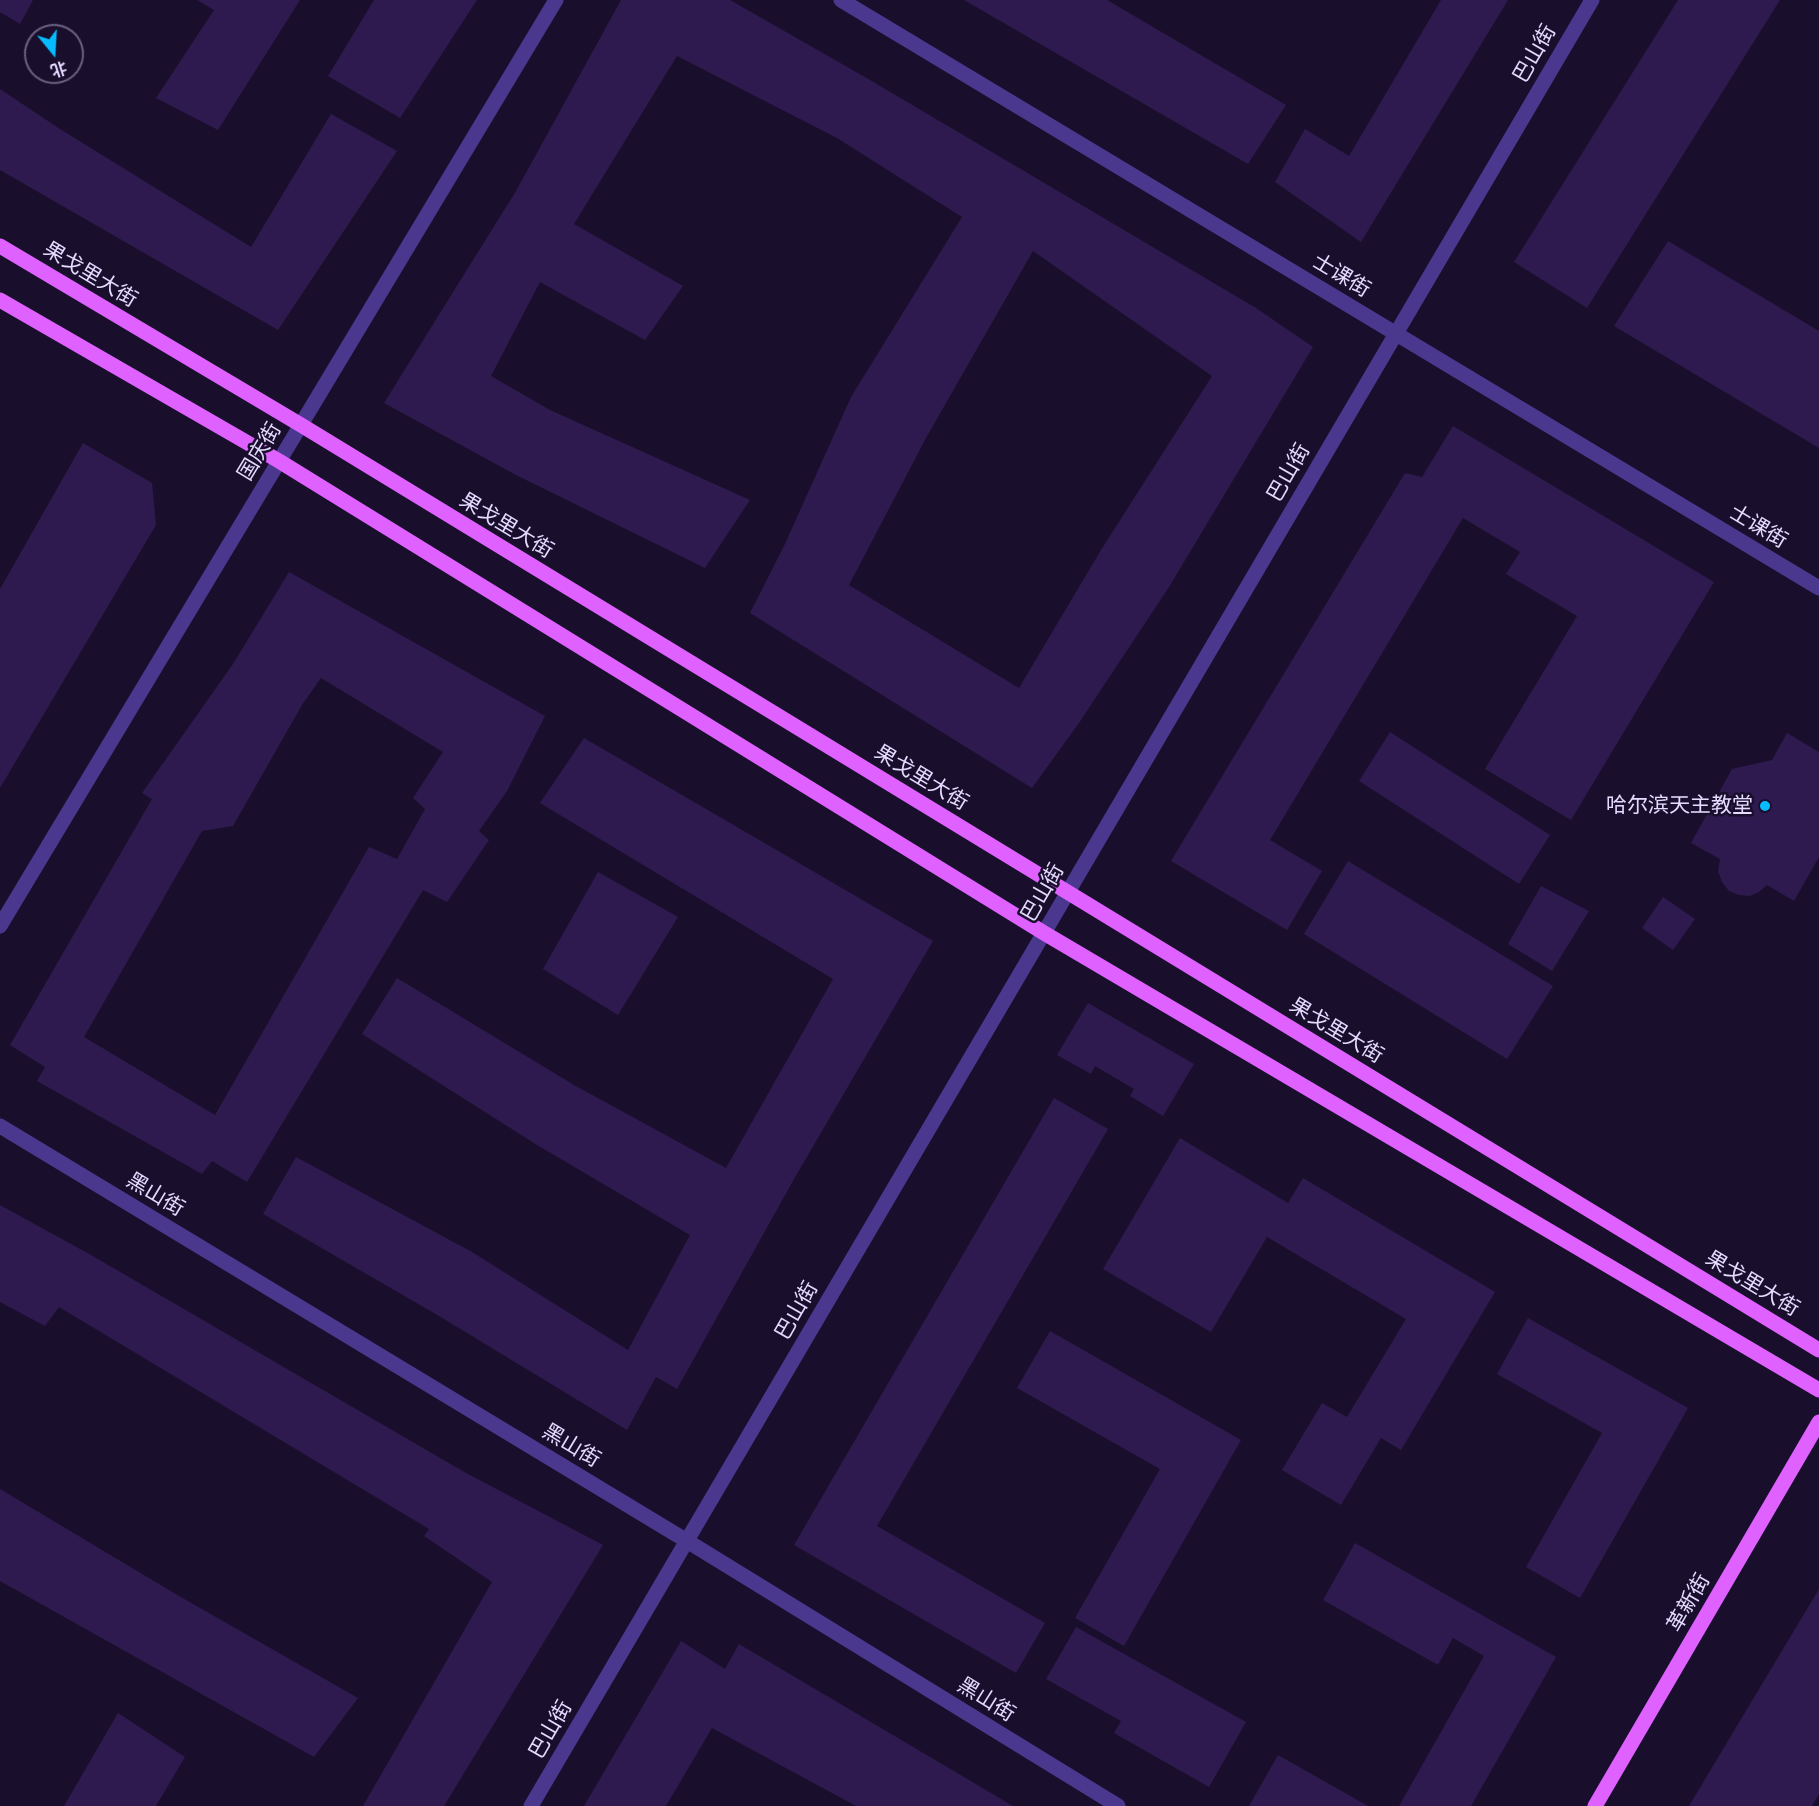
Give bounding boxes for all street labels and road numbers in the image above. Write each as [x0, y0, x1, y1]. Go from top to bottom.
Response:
street label: 巴山街 [1508, 20, 1562, 88]
street label: 果戈里大街 [39, 237, 141, 313]
street label: 士课街 [1308, 249, 1374, 303]
street label: 国庆街 [233, 419, 287, 485]
street label: 巴山街 [1262, 439, 1316, 507]
street label: 果戈里大街 [455, 488, 557, 564]
street label: 士课街 [1725, 500, 1791, 554]
street label: 果戈里大街 [870, 740, 972, 816]
street label: 巴山街 [1016, 859, 1070, 927]
street label: 果戈里大街 [1285, 993, 1387, 1069]
street label: 黑山街 [122, 1168, 188, 1222]
street label: 果戈里大街 [1701, 1246, 1803, 1322]
street label: 巴山街 [770, 1277, 824, 1345]
street label: 黑山街 [538, 1419, 604, 1473]
street label: 革新街 [1662, 1569, 1716, 1637]
street label: 黑山街 [953, 1673, 1019, 1727]
street label: 巴山街 [524, 1696, 578, 1764]

